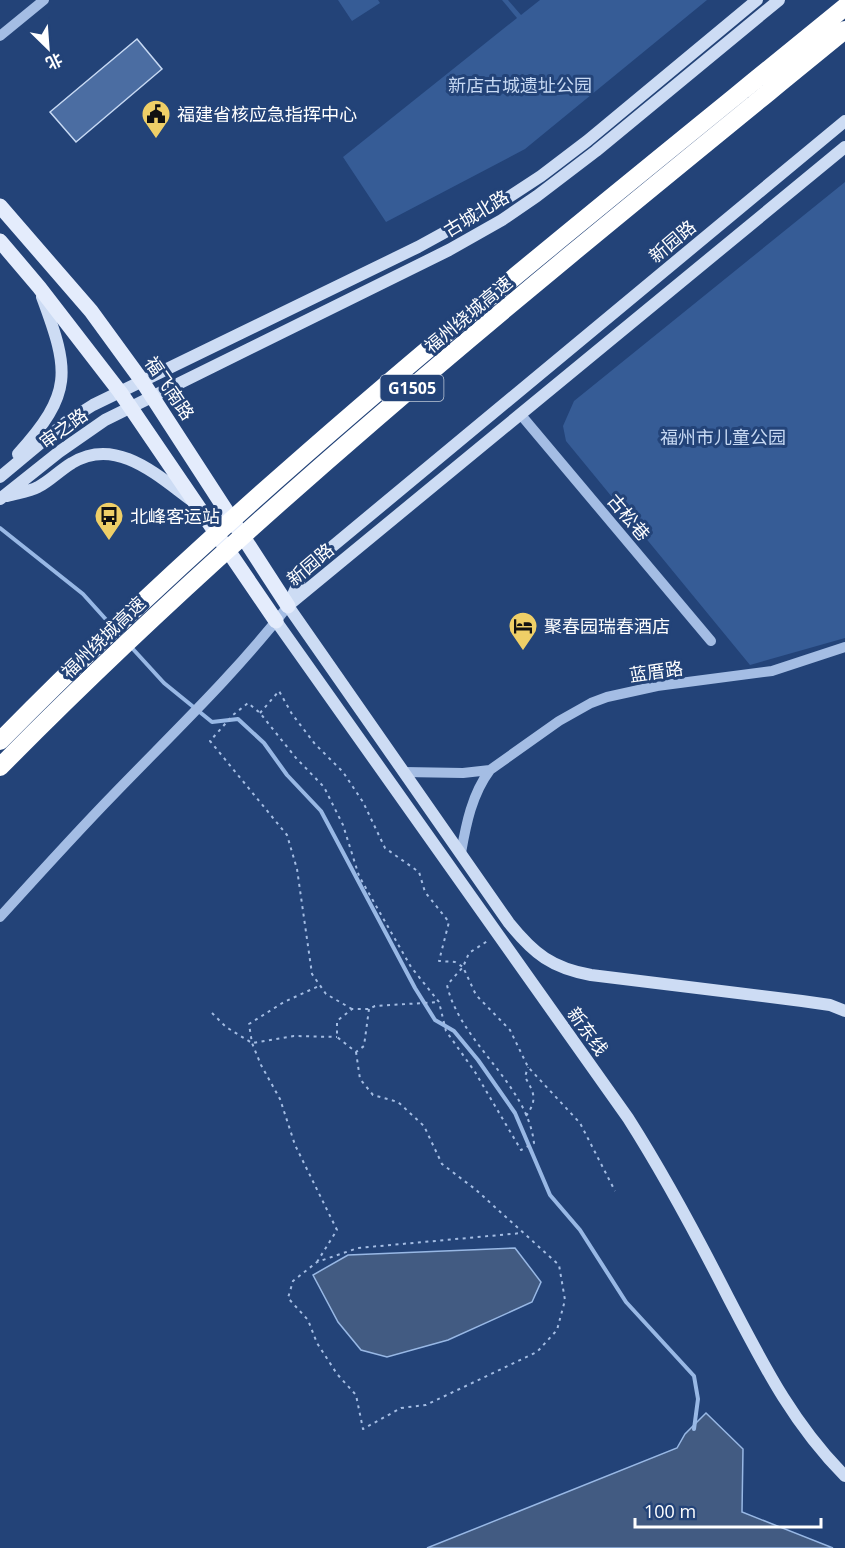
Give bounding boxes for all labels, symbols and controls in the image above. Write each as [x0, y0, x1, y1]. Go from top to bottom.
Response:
north arrow [18, 18, 78, 78]
text: 北 [42, 48, 66, 75]
park label: 新店古城遗址公园 [448, 73, 592, 97]
public building icon: 福建省核应急指挥中心 [140, 98, 172, 140]
place label: 福建省核应急指挥中心 [177, 102, 357, 126]
street label: 古城北路 [439, 184, 513, 242]
street label: 新园路 [644, 214, 700, 268]
street label: 福州绕城高速 [419, 270, 517, 358]
street label: 福飞南路 [140, 351, 200, 425]
road number: G1505 [380, 375, 444, 401]
street label: 审之路 [34, 402, 92, 454]
park label: 福州市儿童公园 [660, 425, 786, 449]
street label: 古松巷 [602, 489, 656, 545]
bus stop icon: 北峰客运站 [93, 500, 125, 542]
place label: 北峰客运站 [130, 504, 220, 528]
street label: 新园路 [282, 537, 338, 591]
street label: 福州绕城高速 [56, 591, 150, 683]
hotel icon: 聚春园瑞春酒店 [507, 610, 539, 652]
place label: 聚春园瑞春酒店 [544, 614, 670, 638]
street label: 蓝厝路 [628, 655, 684, 687]
street label: 新东线 [562, 1002, 614, 1060]
scale bar [635, 1491, 821, 1529]
text: 100 m [644, 1499, 696, 1523]

